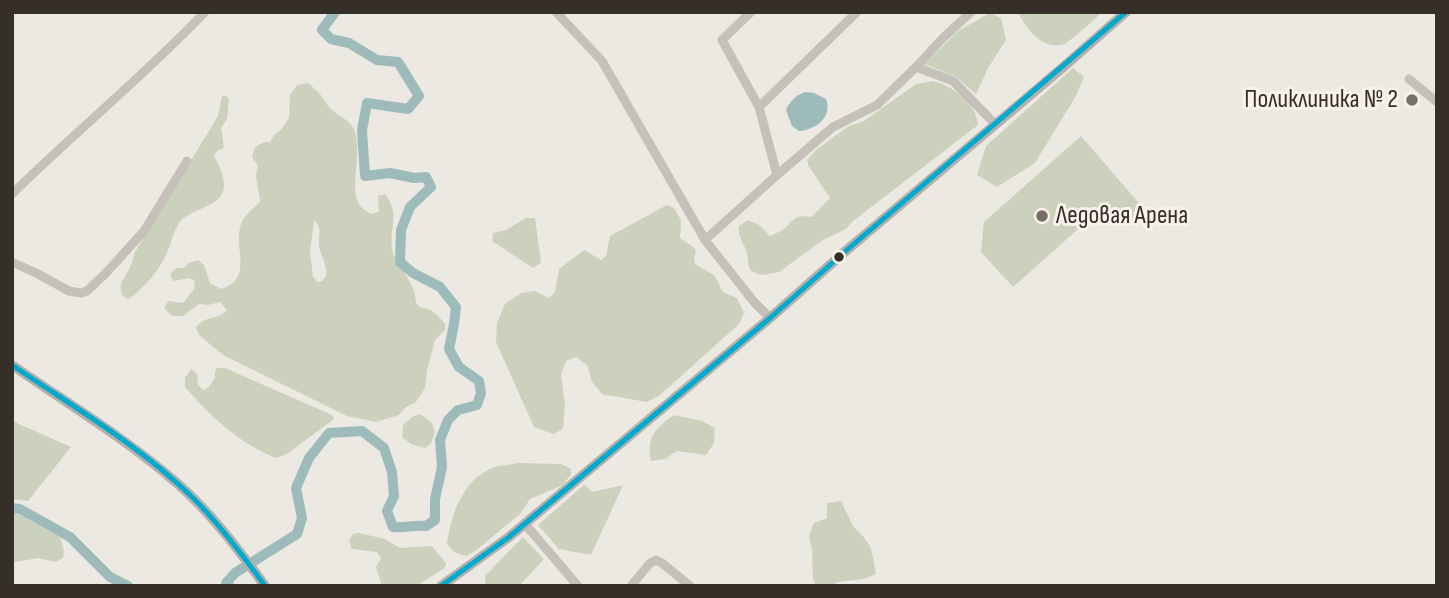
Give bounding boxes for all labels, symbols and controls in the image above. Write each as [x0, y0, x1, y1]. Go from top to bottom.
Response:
place label: Поликлиника № 2 [1244, 84, 1398, 116]
marker: Поликлиника № 2 [1404, 92, 1420, 108]
place label: Ледовая Арена [1056, 200, 1188, 232]
marker: Ледовая Арена [1034, 208, 1050, 224]
unlabelled marker [832, 250, 846, 264]

